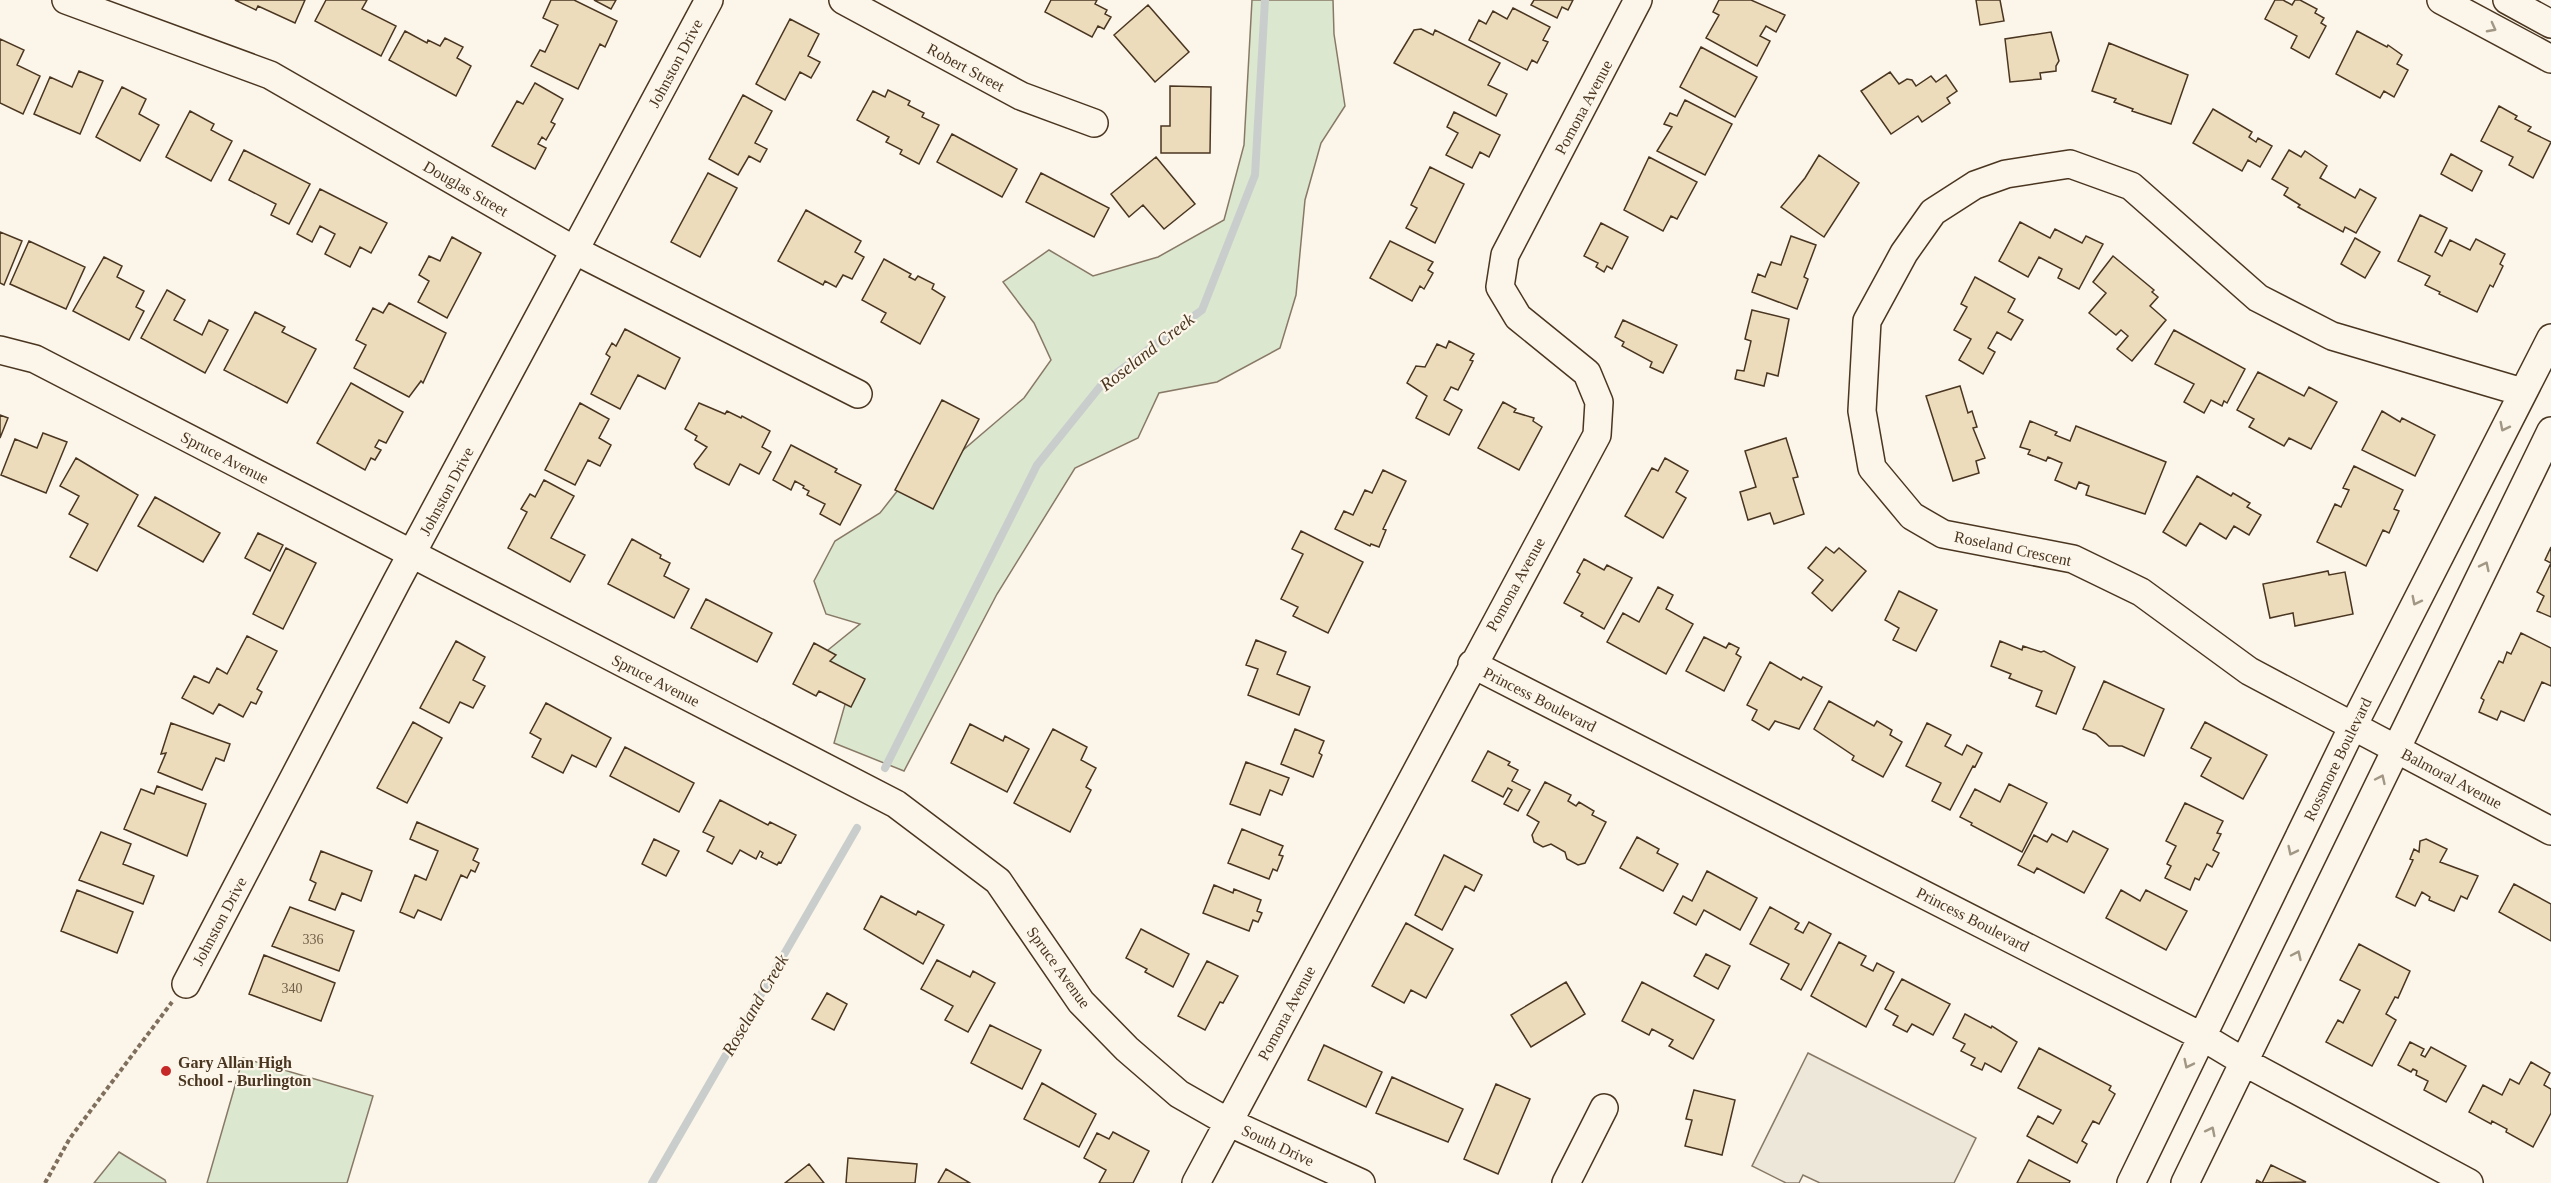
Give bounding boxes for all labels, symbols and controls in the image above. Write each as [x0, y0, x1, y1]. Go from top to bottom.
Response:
street label: Johnston Drive [645, 16, 706, 110]
one-way arrow [2486, 21, 2497, 32]
street label: Robert Street [924, 40, 1008, 95]
street label: Pomona Avenue [1551, 57, 1615, 157]
street label: Douglas Street [420, 157, 511, 221]
water label: Roseland Creek [1095, 308, 1199, 396]
one-way arrow [2499, 421, 2511, 432]
street label: Spruce Avenue [178, 428, 271, 488]
street label: Johnston Drive [416, 444, 477, 538]
street label: Roseland Crescent [1953, 528, 2074, 569]
street label: Pomona Avenue [1483, 535, 1548, 634]
one-way arrow [2477, 562, 2489, 573]
one-way arrow [2411, 595, 2423, 606]
street label: Spruce Avenue [609, 651, 702, 711]
street label: Princess Boulevard [1481, 664, 1599, 735]
street label: Rossmore Boulevard [2300, 695, 2375, 823]
street label: Balmoral Avenue [2399, 745, 2505, 812]
one-way arrow [2373, 775, 2385, 786]
one-way arrow [2287, 845, 2299, 856]
street label: Johnston Drive [189, 874, 250, 968]
street label: Princess Boulevard [1914, 884, 2032, 955]
street label: Spruce Avenue [1023, 923, 1094, 1012]
house number: 336 [303, 932, 324, 947]
water label: Roseland Creek [717, 950, 793, 1060]
one-way arrow [2289, 951, 2301, 962]
street label: Pomona Avenue [1254, 963, 1318, 1063]
house number: 340 [282, 981, 303, 996]
place label: Gary Allan High School - Burlington [178, 1054, 311, 1090]
one-way arrow [2183, 1058, 2195, 1069]
marker: Gary Allan High School - Burlington [159, 1064, 173, 1078]
street label: South Drive [1239, 1121, 1317, 1170]
one-way arrow [2204, 1126, 2216, 1137]

